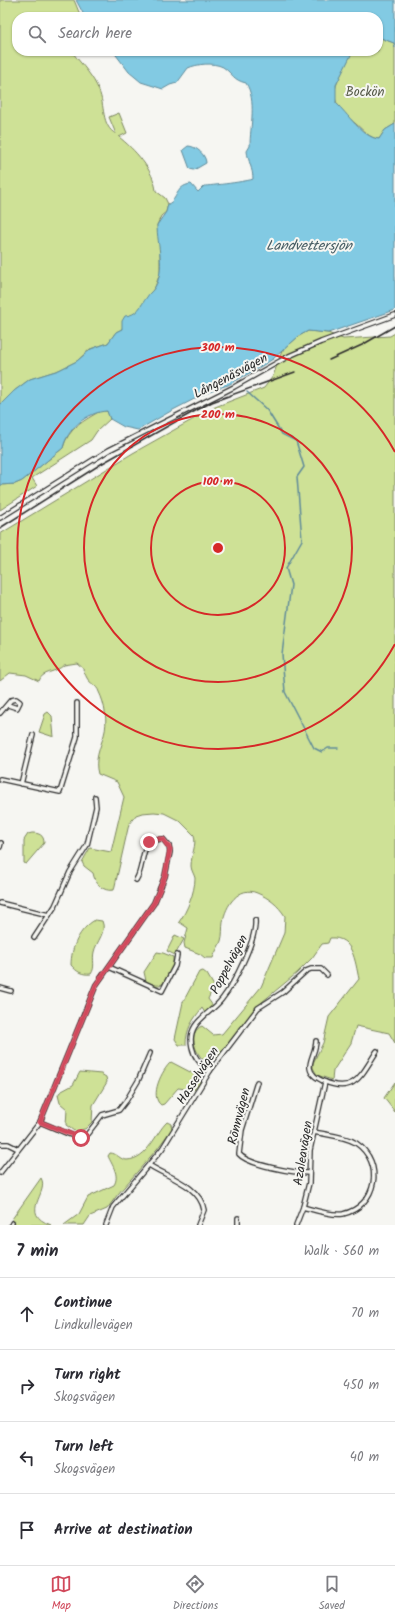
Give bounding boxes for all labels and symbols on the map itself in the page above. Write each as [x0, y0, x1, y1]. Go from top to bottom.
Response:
park label: Bockön [346, 82, 384, 103]
water label: Landvettersjön [266, 235, 354, 257]
text: 300 m [200, 338, 235, 357]
street label: Långenäsvägen [190, 348, 272, 405]
text: 200 m [201, 405, 235, 424]
text: 100 m [203, 472, 233, 491]
centre of rings [211, 541, 225, 555]
route end [140, 833, 158, 851]
street label: Poppelvägen [205, 931, 254, 998]
street label: Hasselvägen [172, 1043, 225, 1109]
street label: Rönnvägen [222, 1086, 257, 1147]
street label: Azaleavägen [288, 1119, 319, 1187]
route start [72, 1129, 90, 1147]

